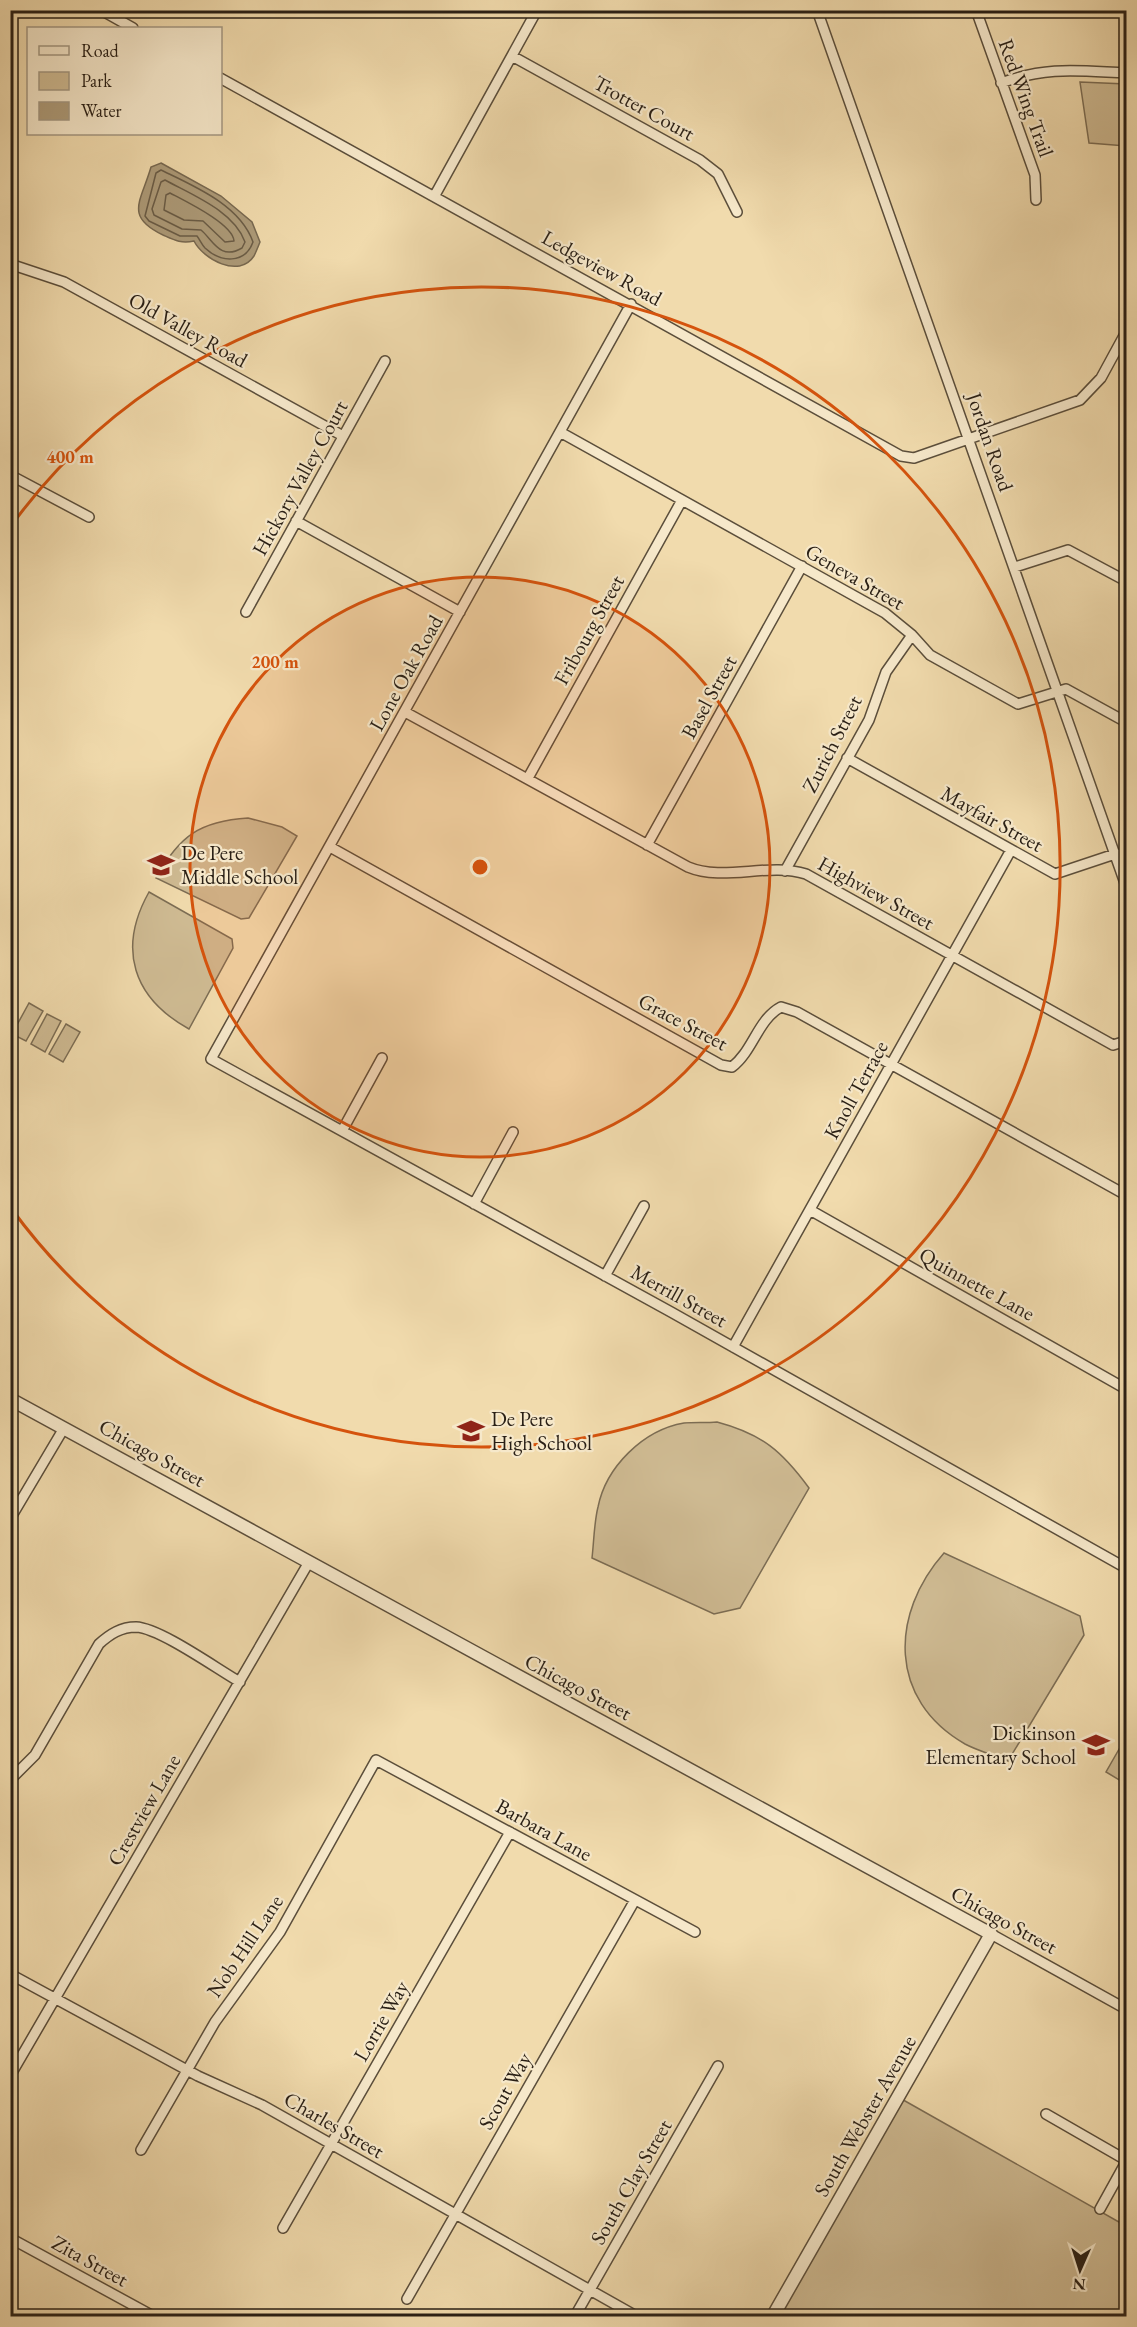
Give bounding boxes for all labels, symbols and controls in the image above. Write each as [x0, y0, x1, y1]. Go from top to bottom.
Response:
legend [27, 27, 222, 135]
street label: Red Wing Trail [993, 35, 1060, 161]
text: Road [81, 39, 120, 62]
text: Park [81, 69, 112, 92]
street label: Trotter Court [589, 69, 700, 147]
text: Water [81, 99, 122, 122]
street label: Ledgeview Road [537, 223, 667, 312]
street label: Old Valley Road [124, 286, 253, 374]
street label: Jordan Road [960, 387, 1020, 495]
street label: Hickory Valley Court [246, 395, 354, 560]
text: 400 m [46, 445, 94, 468]
street label: Geneva Street [801, 537, 910, 616]
street label: Fribourg Street [547, 570, 630, 690]
street label: Lone Oak Road [363, 610, 449, 736]
text: 200 m [251, 650, 299, 673]
street label: Basel Street [675, 650, 743, 743]
street label: Zurich Street [796, 690, 868, 797]
street label: Mayfair Street [936, 779, 1049, 858]
place label: De Pere Middle School [181, 839, 298, 890]
school or university icon: De Pere Middle School [146, 850, 176, 880]
street label: Highview Street [813, 850, 939, 936]
centre of rings [470, 857, 490, 877]
street label: Grace Street [634, 987, 733, 1057]
street label: Knoll Terrace [817, 1036, 894, 1144]
street label: Quinnette Lane [914, 1241, 1040, 1327]
street label: Merrill Street [626, 1258, 733, 1333]
place label: De Pere High School [491, 1405, 592, 1456]
street label: Chicago Street [94, 1412, 210, 1493]
school or university icon: De Pere High School [456, 1416, 486, 1446]
street label: Chicago Street [520, 1647, 637, 1726]
place label: Dickinson Elementary School [925, 1719, 1076, 1770]
school or university icon: Dickinson Elementary School [1081, 1730, 1111, 1760]
street label: Crestview Lane [101, 1749, 186, 1870]
street label: Barbara Lane [491, 1792, 597, 1867]
street label: Chicago Street [946, 1879, 1062, 1960]
street label: Nob Hill Lane [200, 1889, 289, 2002]
street label: Lorrie Way [347, 1975, 415, 2066]
street label: South Webster Avenue [807, 2030, 922, 2201]
street label: Scout Way [472, 2047, 538, 2134]
street label: Charles Street [279, 2085, 390, 2164]
street label: South Clay Street [584, 2114, 678, 2249]
street label: Zita Street [47, 2229, 133, 2293]
north arrow [1050, 2240, 1110, 2300]
text: N [1072, 2274, 1086, 2295]

